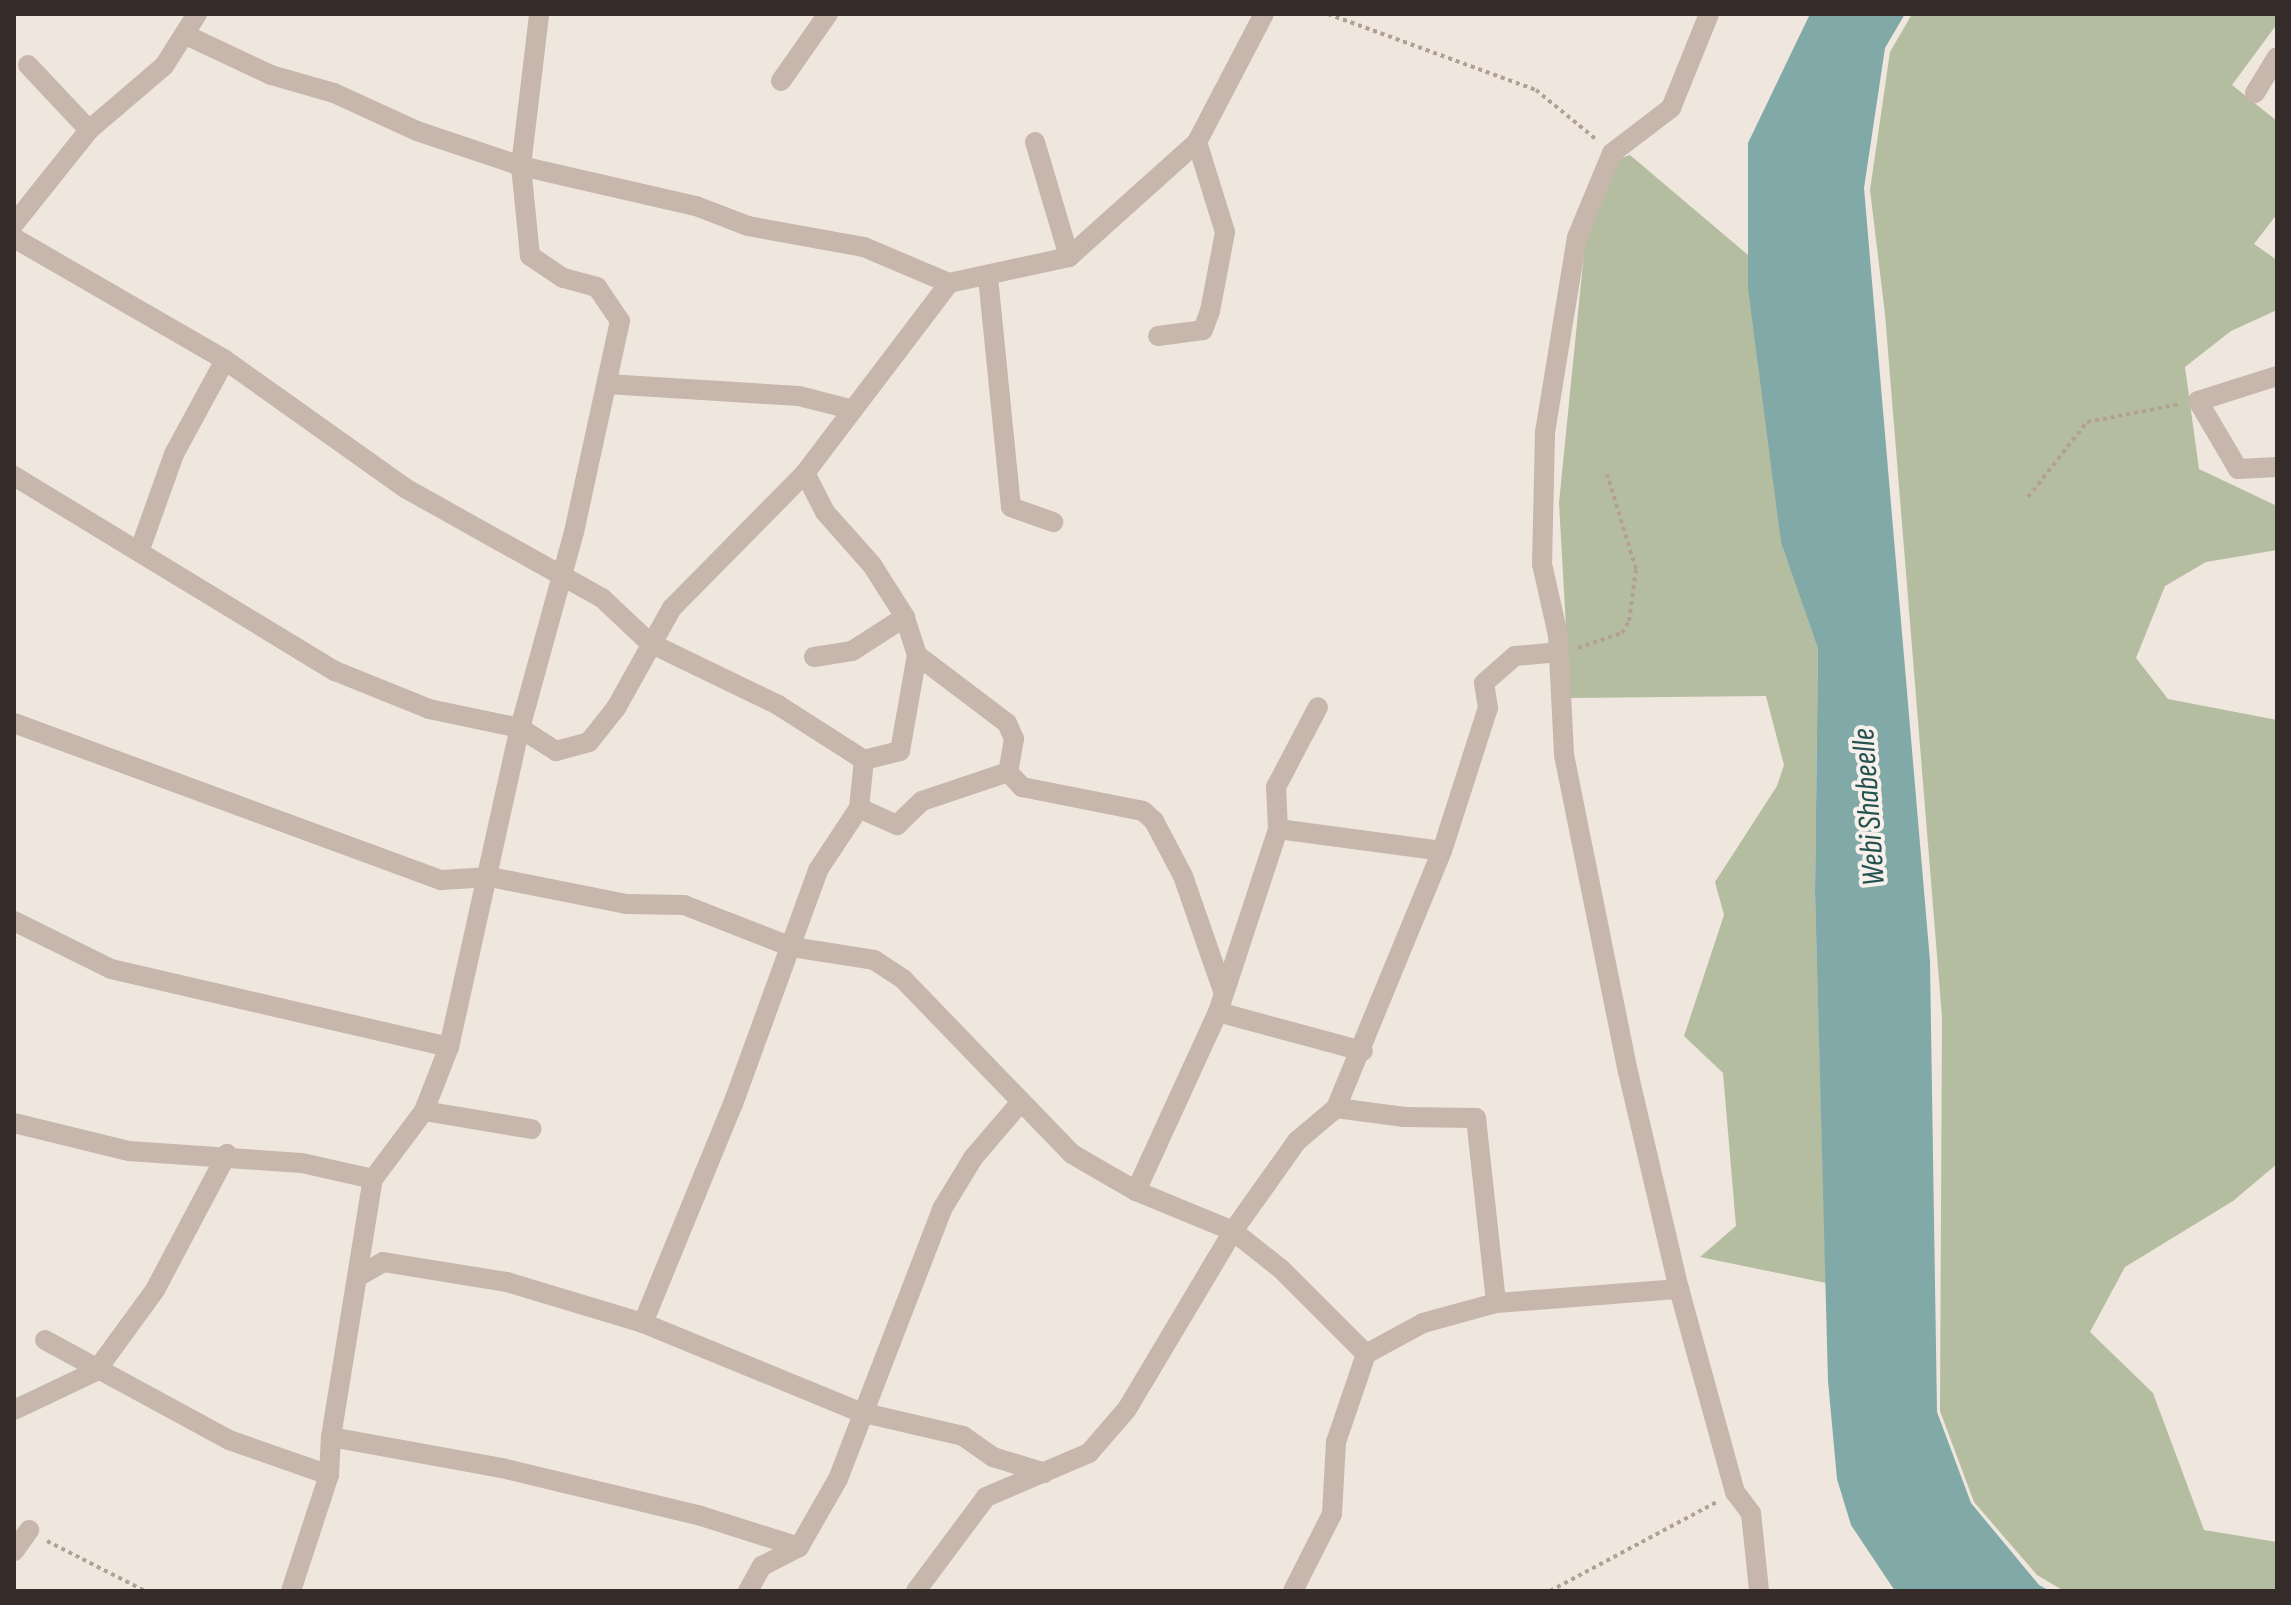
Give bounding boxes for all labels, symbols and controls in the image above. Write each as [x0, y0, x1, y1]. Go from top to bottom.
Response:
water label: Webi Shabeelle [1845, 727, 1895, 887]

